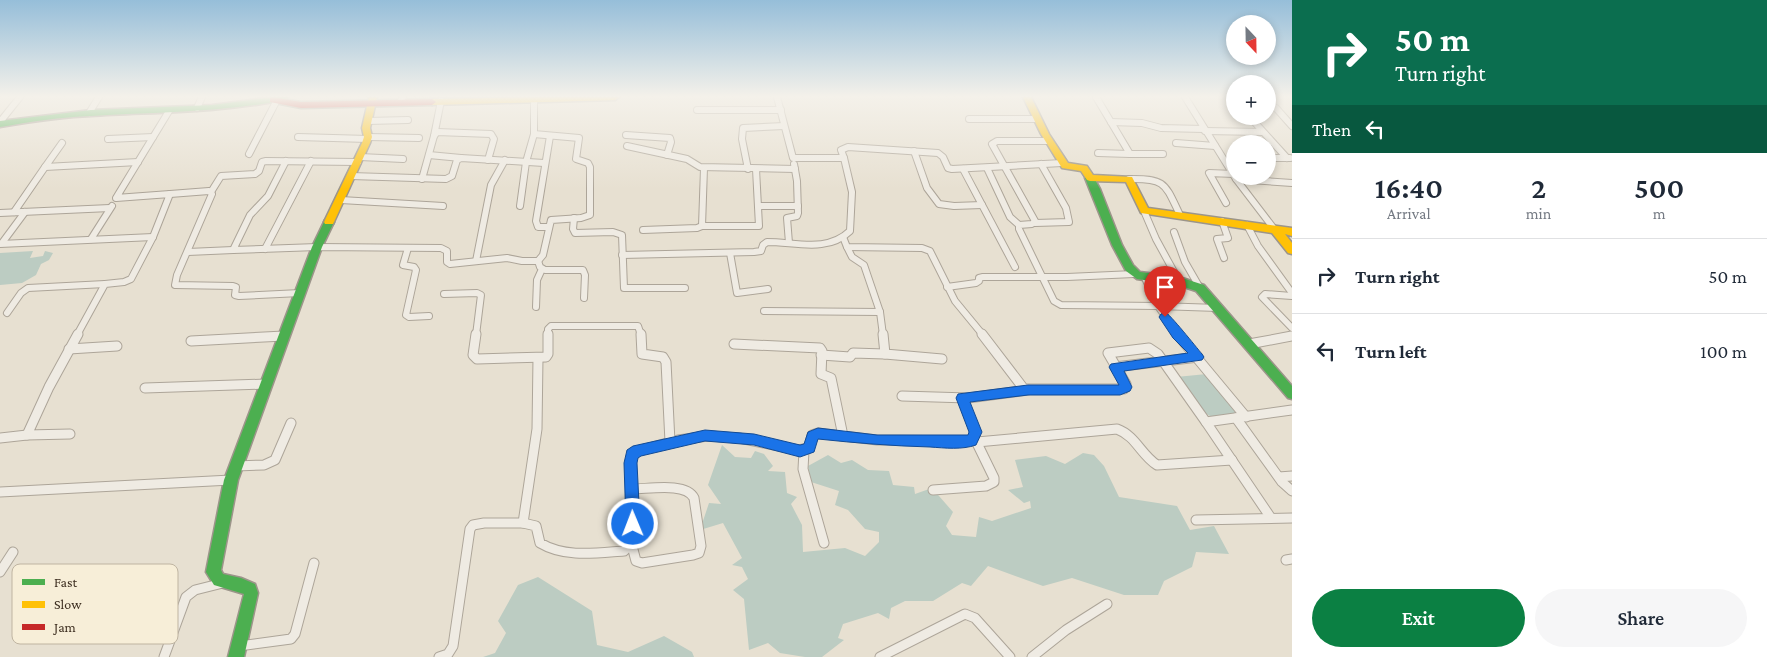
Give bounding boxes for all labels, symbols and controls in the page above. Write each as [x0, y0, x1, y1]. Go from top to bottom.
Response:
north arrow [1226, 15, 1276, 65]
map controls [1226, 15, 1276, 185]
icon: right [1312, 20, 1377, 85]
text: 50 m [1395, 20, 1470, 59]
text: Turn right [1395, 61, 1486, 86]
button: + [1226, 75, 1276, 125]
icon: left [1361, 115, 1389, 143]
text: Then [1312, 119, 1351, 140]
button: − [1226, 135, 1276, 185]
text: 16:40 [1375, 171, 1443, 204]
text: 2 [1531, 171, 1546, 204]
text: 500 [1634, 171, 1684, 204]
text: Arrival [1387, 205, 1431, 222]
text: min [1526, 205, 1551, 222]
text: m [1653, 205, 1666, 222]
icon: right [1312, 262, 1340, 290]
pin [1144, 266, 1186, 317]
text: Turn right [1355, 266, 1440, 287]
text: 50 m [1708, 266, 1747, 287]
icon: arrive [1151, 273, 1179, 301]
icon: left [1312, 337, 1340, 365]
text: Turn left [1355, 341, 1427, 362]
text: 100 m [1700, 341, 1747, 362]
position arrow [606, 497, 658, 549]
legend [12, 564, 178, 644]
text: Fast [54, 574, 78, 590]
button: Exit [1312, 589, 1525, 647]
button: Share [1535, 589, 1747, 647]
text: Slow [54, 596, 82, 612]
text: Jam [52, 619, 76, 635]

